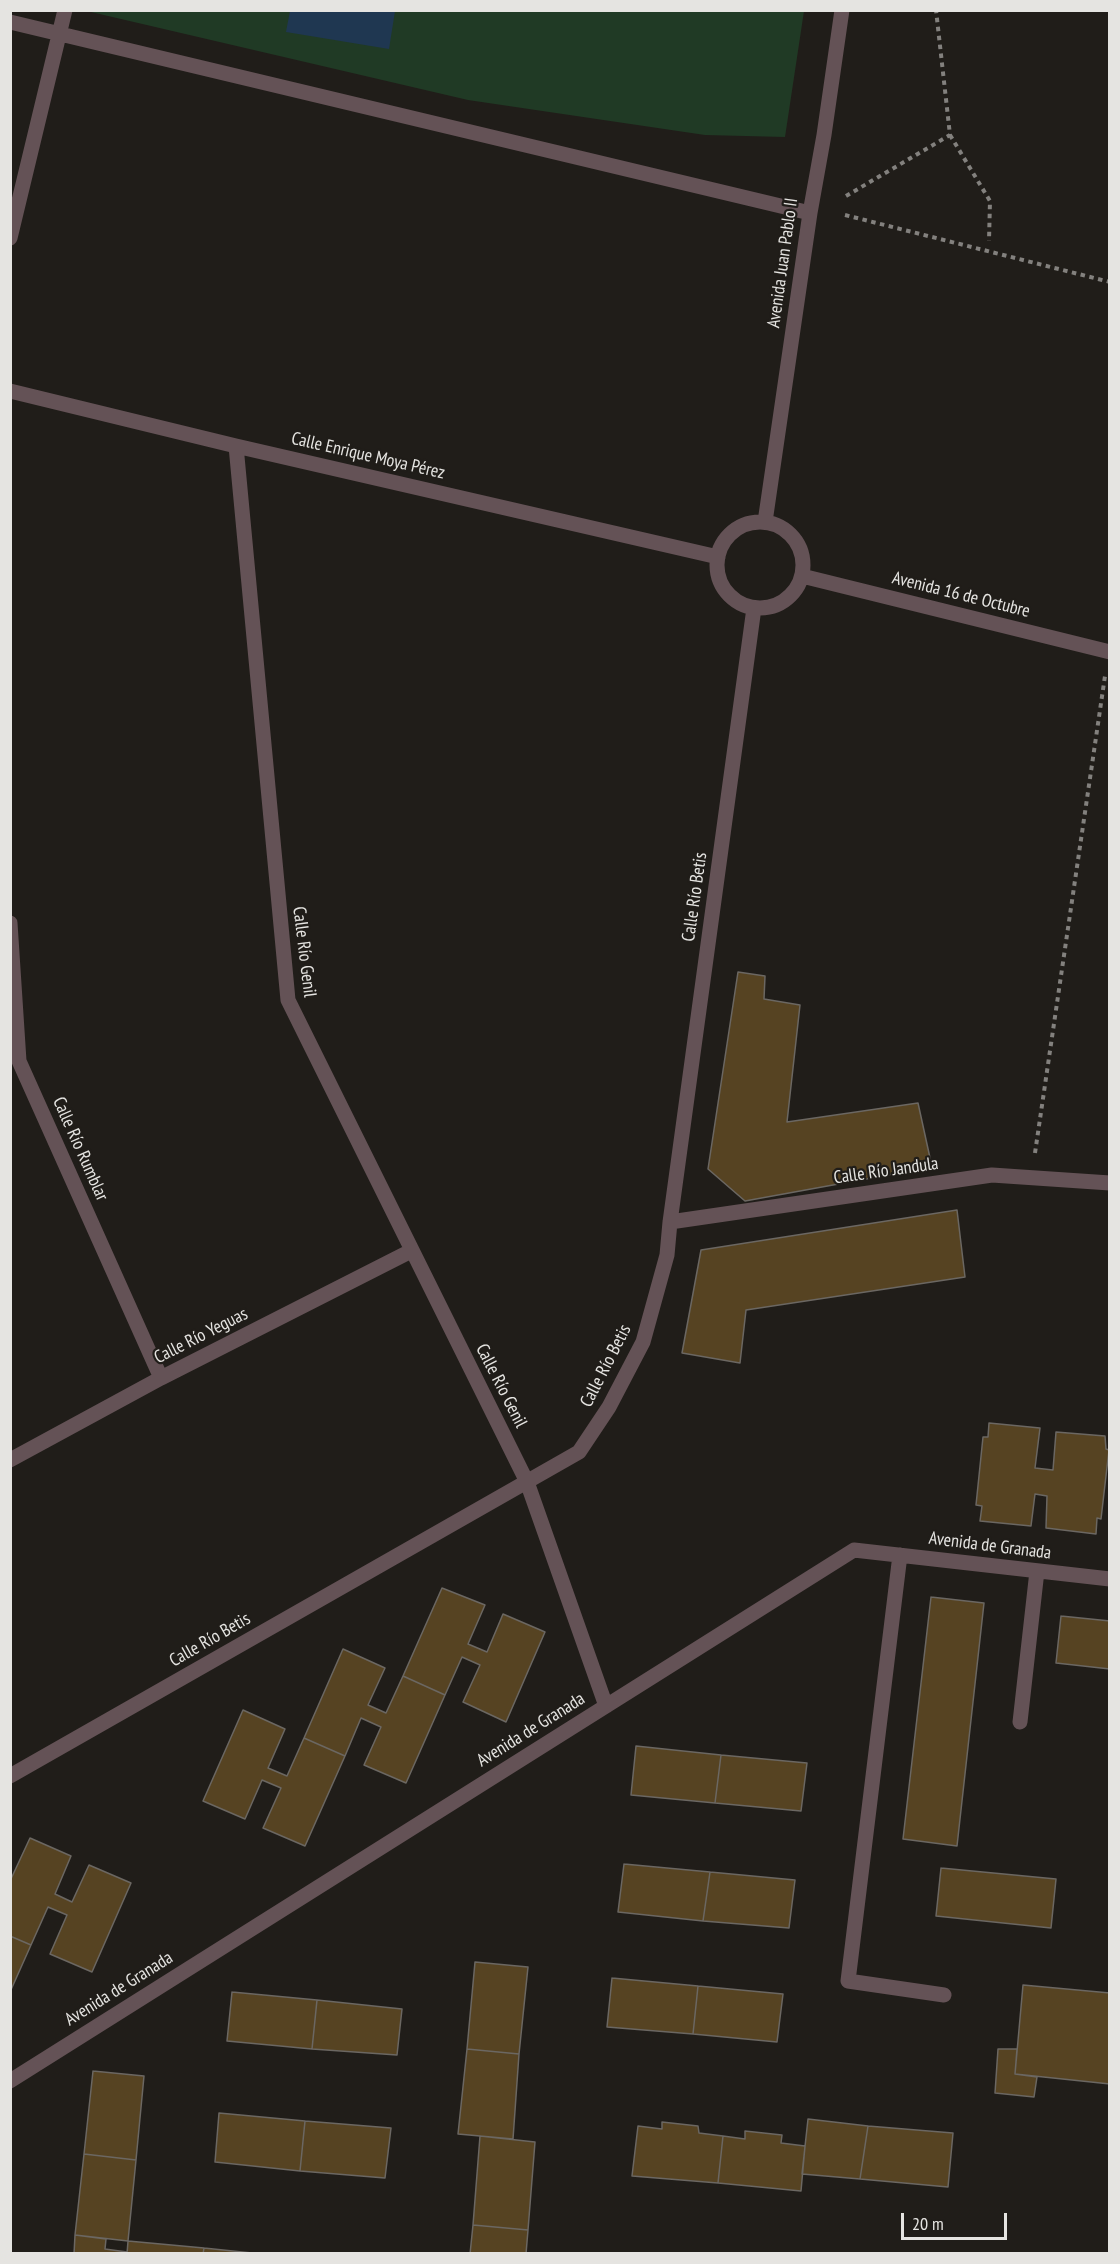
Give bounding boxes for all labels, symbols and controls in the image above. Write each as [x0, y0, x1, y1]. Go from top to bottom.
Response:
street label: Avenida Juan Pablo II [763, 197, 803, 329]
street label: Calle Enrique Moya Pérez [289, 428, 447, 484]
street label: Avenida 16 de Octubre [890, 567, 1032, 623]
street label: Calle Río Betis [678, 851, 712, 943]
street label: Calle Río Genil [288, 905, 320, 999]
street label: Calle Río Rumblar [48, 1094, 112, 1204]
street label: Calle Río Jandula [832, 1153, 940, 1189]
street label: Calle Río Yeguas [151, 1303, 251, 1369]
street label: Calle Río Betis [576, 1321, 636, 1411]
street label: Calle Río Genil [471, 1340, 531, 1432]
street label: Avenida de Granada [928, 1528, 1052, 1564]
street label: Calle Río Betis [166, 1608, 254, 1672]
street label: Avenida de Granada [473, 1688, 589, 1772]
street label: Avenida de Granada [61, 1947, 177, 2031]
scale bar [904, 2201, 1010, 2239]
text: 20 m [912, 2212, 944, 2235]

